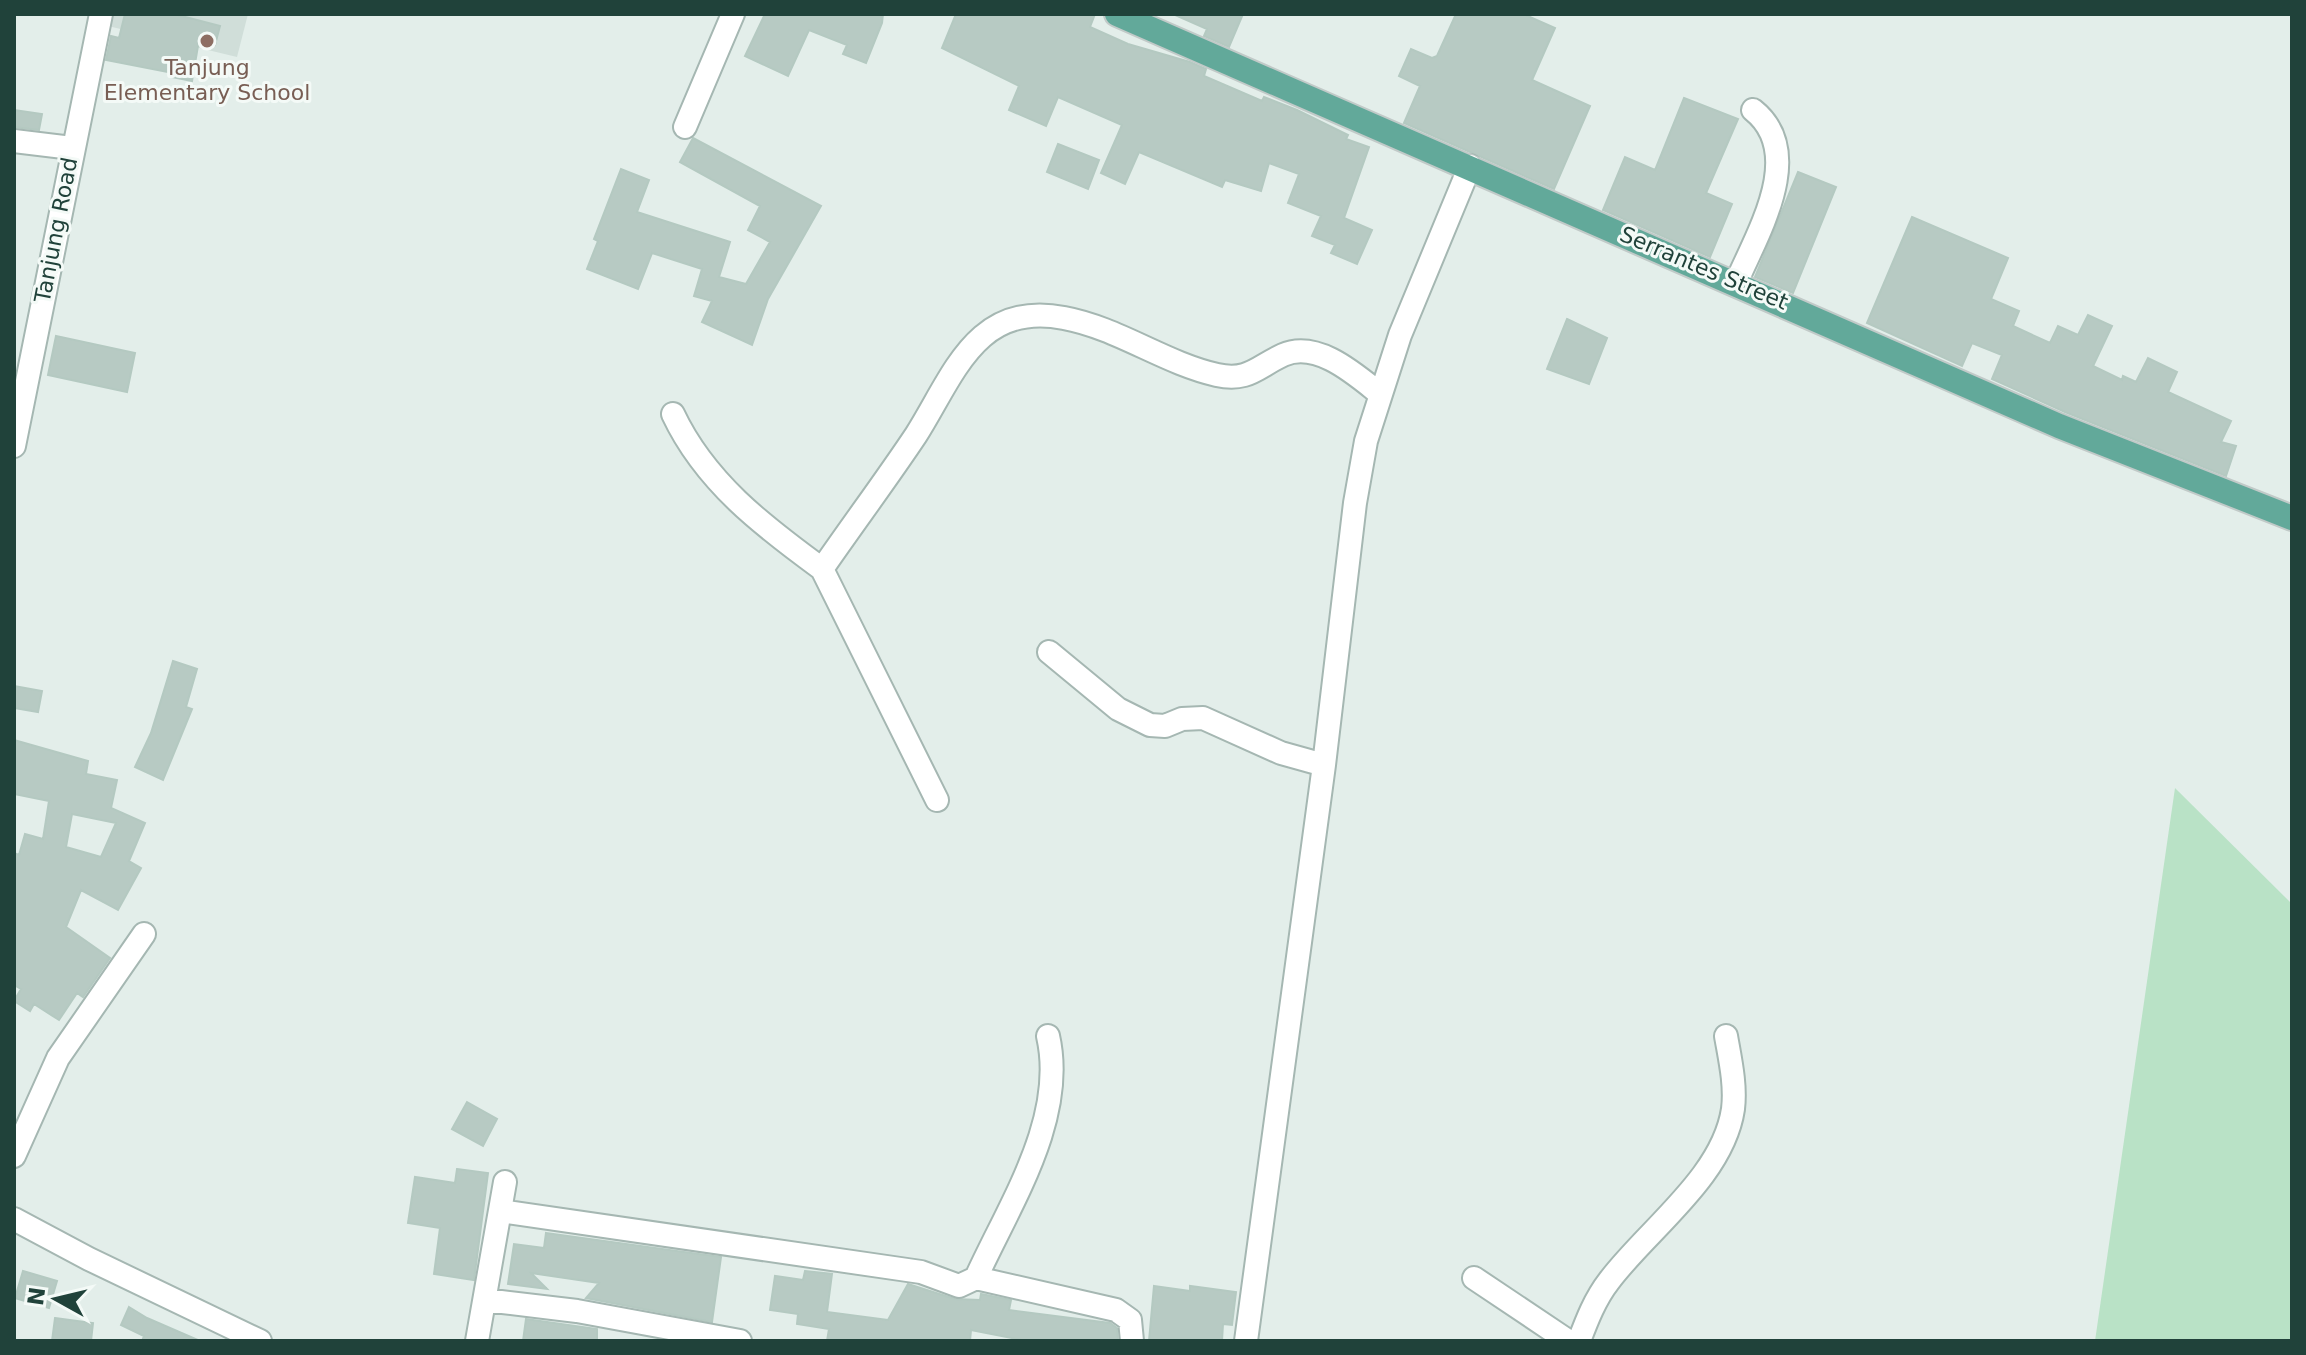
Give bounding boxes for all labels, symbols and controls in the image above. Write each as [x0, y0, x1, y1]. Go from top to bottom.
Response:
marker: Tanjung Elementary School [198, 32, 216, 50]
place label: Tanjung Elementary School [104, 55, 310, 105]
street label: Tanjung Road [29, 155, 82, 306]
street label: Serrantes Street [1616, 221, 1792, 315]
north arrow [16, 1259, 96, 1339]
text: N [23, 1285, 50, 1307]

